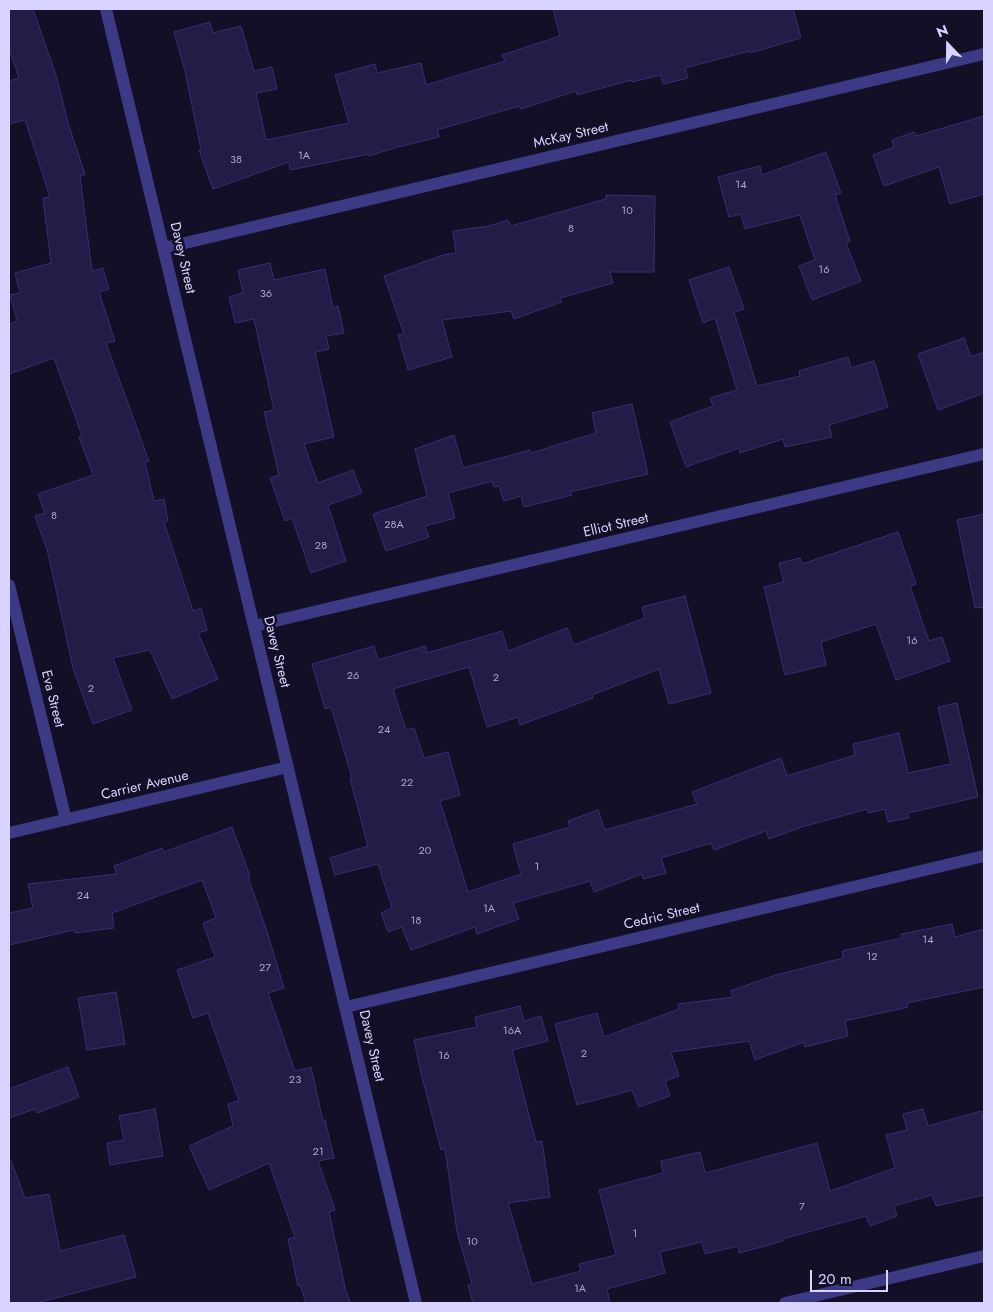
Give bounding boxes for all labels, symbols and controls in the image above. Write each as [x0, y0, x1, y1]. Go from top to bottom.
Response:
north arrow [923, 20, 973, 70]
text: N [933, 20, 951, 42]
street label: McKay Street [532, 119, 610, 153]
house number: 1A [298, 149, 310, 163]
house number: 38 [230, 153, 242, 167]
house number: 14 [735, 178, 747, 192]
house number: 10 [621, 204, 633, 218]
street label: Davey Street [166, 221, 198, 295]
house number: 8 [568, 222, 574, 236]
house number: 16 [818, 263, 830, 277]
house number: 36 [260, 287, 272, 301]
house number: 8 [51, 509, 57, 523]
street label: Elliot Street [582, 510, 650, 542]
house number: 28A [384, 518, 404, 532]
house number: 28 [315, 539, 327, 553]
street label: Davey Street [259, 615, 293, 689]
house number: 16 [906, 634, 918, 648]
street label: Eva Street [37, 669, 67, 729]
house number: 26 [347, 669, 359, 683]
house number: 2 [493, 671, 499, 685]
house number: 2 [88, 682, 94, 696]
house number: 24 [378, 723, 390, 737]
street label: Carrier Avenue [100, 768, 190, 804]
house number: 22 [401, 776, 413, 790]
house number: 20 [419, 844, 431, 858]
house number: 1 [535, 860, 539, 874]
house number: 24 [77, 889, 89, 903]
street label: Cedric Street [622, 900, 702, 934]
house number: 1A [483, 902, 495, 916]
house number: 18 [411, 914, 421, 928]
house number: 14 [922, 933, 934, 947]
house number: 12 [866, 950, 878, 964]
house number: 27 [259, 961, 271, 975]
street label: Davey Street [355, 1009, 387, 1083]
house number: 16A [503, 1024, 521, 1038]
house number: 2 [581, 1047, 587, 1061]
house number: 16 [438, 1049, 450, 1063]
house number: 23 [289, 1073, 301, 1087]
house number: 21 [312, 1145, 324, 1159]
house number: 7 [799, 1200, 805, 1214]
house number: 1 [633, 1227, 637, 1241]
house number: 10 [466, 1235, 478, 1249]
scale bar [813, 1260, 890, 1292]
text: 20 m [818, 1268, 852, 1290]
house number: 1A [574, 1282, 586, 1296]

